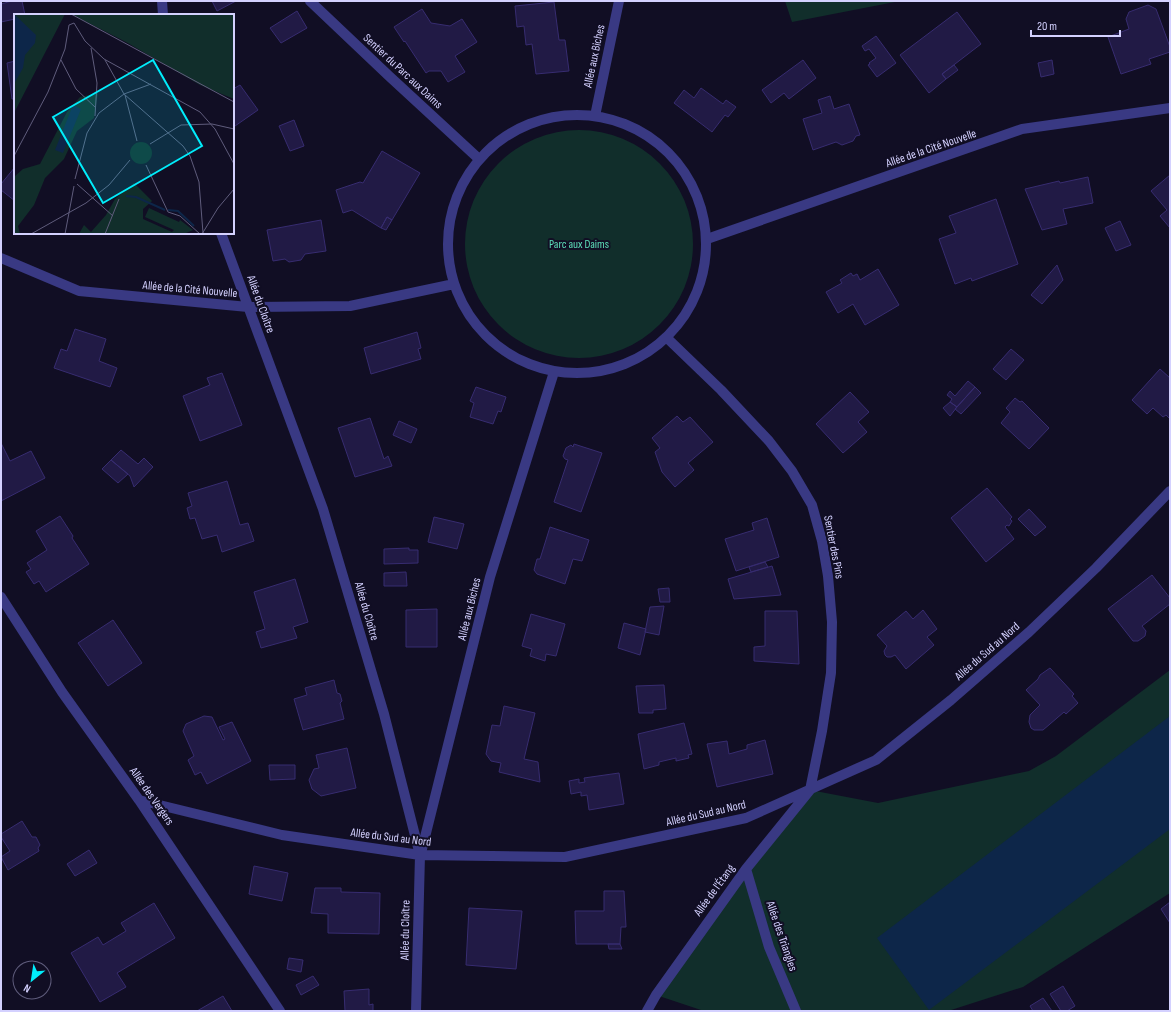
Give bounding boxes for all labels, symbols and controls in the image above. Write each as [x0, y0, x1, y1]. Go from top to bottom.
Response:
scale bar [1031, 12, 1120, 38]
inset map [14, 14, 234, 234]
text: 20 m [1037, 19, 1057, 34]
street label: Allée aux Biches [580, 23, 608, 90]
street label: Sentier du Parc aux Daims [360, 31, 446, 112]
street label: Allée de la Cité Nouvelle [883, 126, 979, 171]
park label: Parc aux Daims [549, 237, 609, 252]
street label: Allée du Cloître [243, 272, 278, 335]
street label: Allée de la Cité Nouvelle [141, 278, 238, 301]
street label: Sentier des Pins [820, 514, 847, 580]
street label: Allée aux Biches [454, 576, 485, 643]
street label: Allée du Cloître [351, 579, 382, 642]
street label: Allée du Sud au Nord [951, 619, 1023, 684]
street label: Allée des Vergers [126, 764, 177, 828]
street label: Allée du Sud au Nord [664, 797, 747, 830]
street label: Allée du Sud au Nord [349, 825, 432, 850]
street label: Allée de l'Étang [690, 861, 738, 920]
street label: Allée des Triangles [762, 898, 800, 973]
street label: Allée du Cloître [397, 900, 414, 961]
north arrow [12, 960, 52, 1000]
text: N [21, 981, 33, 995]

